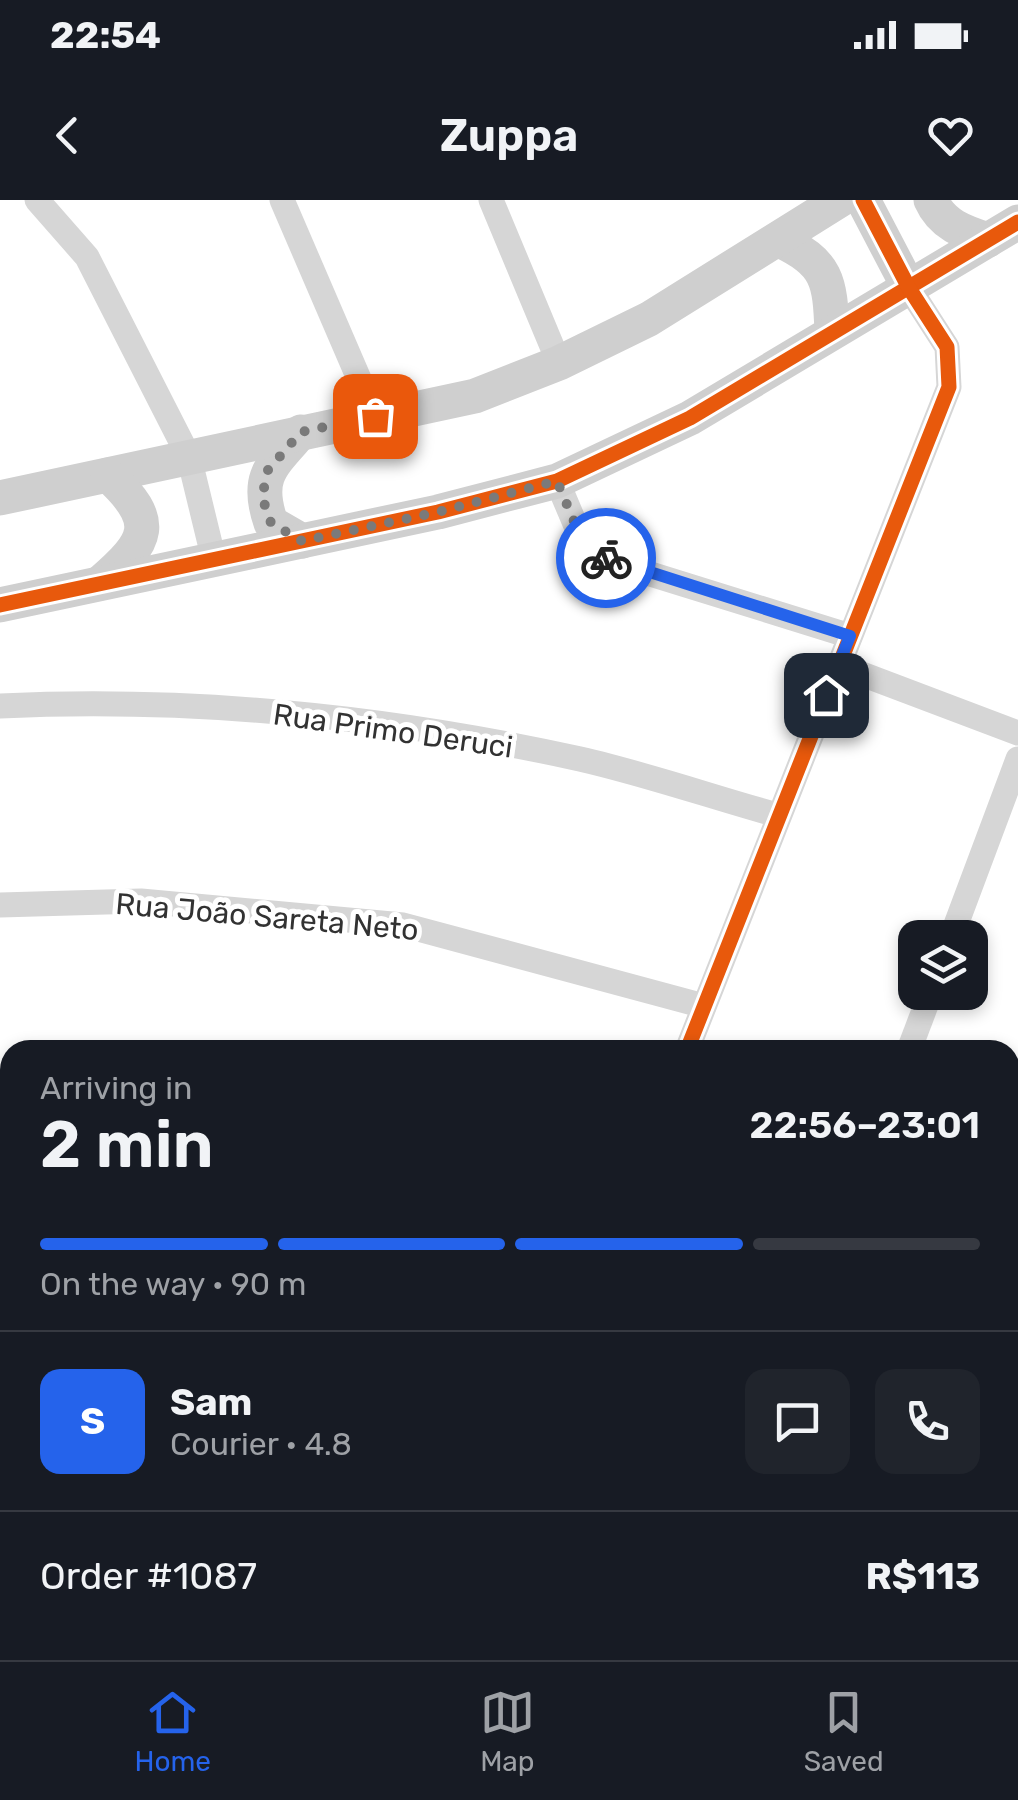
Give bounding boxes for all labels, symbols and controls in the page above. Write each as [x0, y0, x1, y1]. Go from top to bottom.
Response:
text: 22:54 [50, 12, 161, 58]
icon: back [40, 108, 95, 163]
icon: heart [923, 108, 978, 163]
text: Zuppa [440, 109, 578, 162]
pin [333, 374, 418, 459]
icon: bag [348, 389, 403, 444]
courier [556, 508, 656, 608]
icon: bike [579, 531, 634, 586]
pin [784, 653, 869, 738]
icon: home [799, 668, 854, 723]
street label: Rua Primo Deruci [271, 696, 515, 766]
street label: Rua João Sareta Neto [114, 886, 420, 948]
map controls [898, 920, 988, 1010]
button: layers [898, 920, 988, 1010]
text: Arriving in [40, 1069, 192, 1107]
text: 22:56–23:01 [749, 1102, 980, 1148]
text: 2 min [40, 1106, 214, 1183]
text: On the way · 90 m [40, 1265, 306, 1303]
button: chat [745, 1369, 850, 1474]
button: phone [875, 1369, 980, 1474]
text: Sam [170, 1379, 252, 1425]
text: S [80, 1398, 105, 1444]
text: Courier · 4.8 [170, 1425, 352, 1463]
text: Order #1087 [40, 1553, 257, 1599]
text: R$113 [866, 1553, 980, 1599]
tab: Home [134, 1685, 211, 1778]
tab: Map [480, 1685, 535, 1778]
tab: Saved [804, 1685, 884, 1778]

